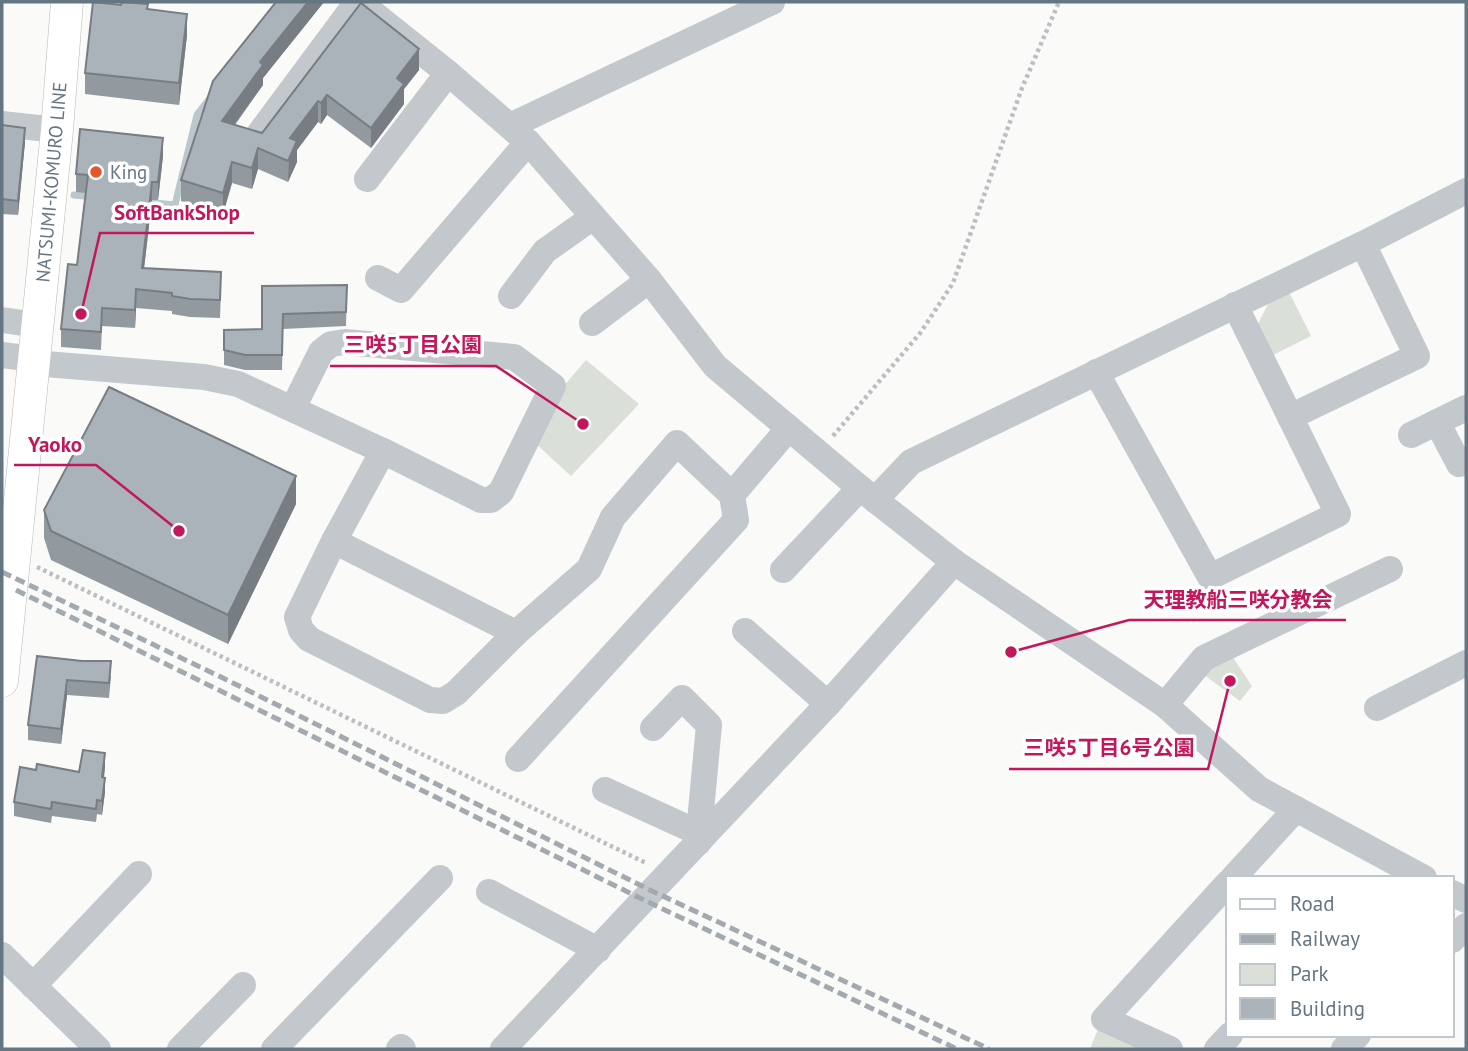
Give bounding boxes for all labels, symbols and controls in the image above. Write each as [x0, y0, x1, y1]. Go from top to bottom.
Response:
street label: NATSUMI-KOMURO LINE [30, 81, 72, 283]
place label: King [110, 160, 147, 184]
marker: King [88, 164, 104, 180]
callout: SoftBankShop [100, 191, 254, 233]
text: SoftBankShop [114, 199, 240, 226]
callout: 三咲5丁目公園 [330, 324, 496, 366]
text: 三咲5丁目公園 [344, 331, 482, 358]
callout: Yaoko [14, 423, 96, 465]
text: Yaoko [27, 431, 82, 458]
callout: 天理教船三咲分教会 [1129, 578, 1346, 620]
text: 天理教船三咲分教会 [1144, 586, 1333, 613]
callout: 三咲5丁目6号公園 [1009, 727, 1208, 769]
text: 三咲5丁目6号公園 [1024, 734, 1194, 761]
legend [1226, 876, 1454, 1037]
text: Road [1290, 890, 1334, 917]
text: Railway [1290, 925, 1360, 952]
text: Park [1290, 960, 1329, 987]
text: Building [1290, 995, 1365, 1022]

